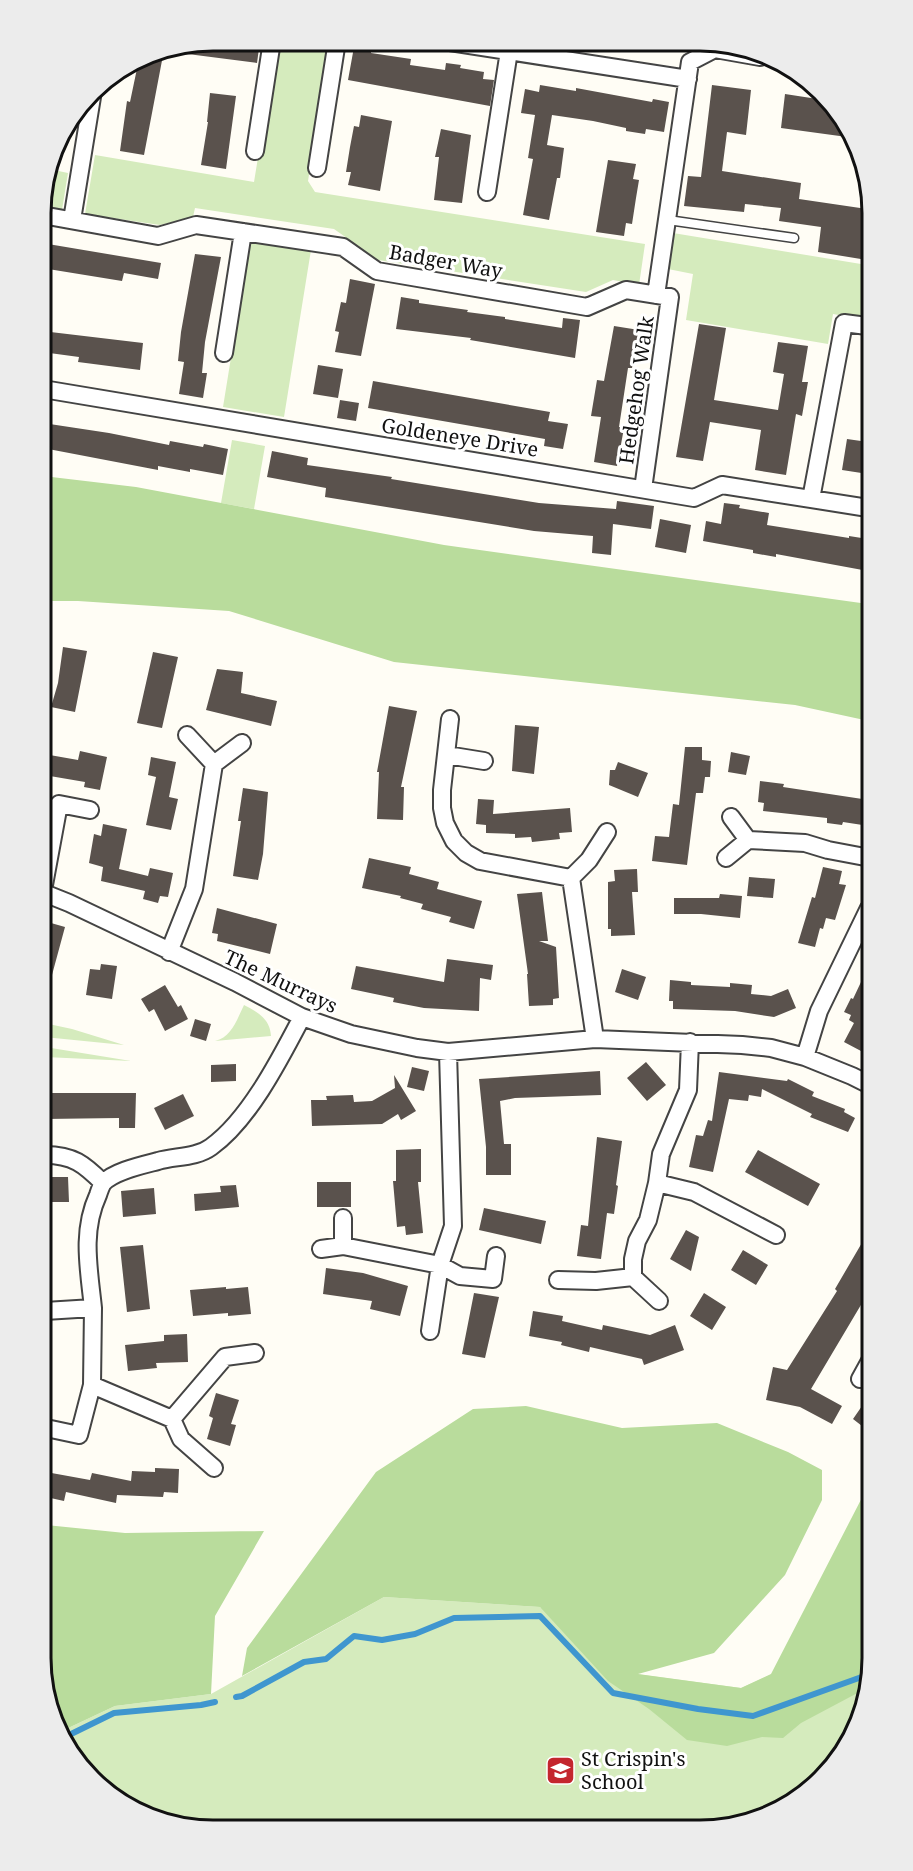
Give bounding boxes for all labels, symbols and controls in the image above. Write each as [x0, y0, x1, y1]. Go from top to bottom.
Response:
street label: Badger Way [387, 238, 505, 284]
street label: Hedgehog Walk [612, 314, 660, 466]
street label: Goldeneye Drive [380, 411, 540, 463]
street label: The Murrays [220, 943, 342, 1019]
place label: St Crispin's School [581, 1745, 685, 1795]
school or university icon: St Crispin's School [544, 1754, 576, 1786]

